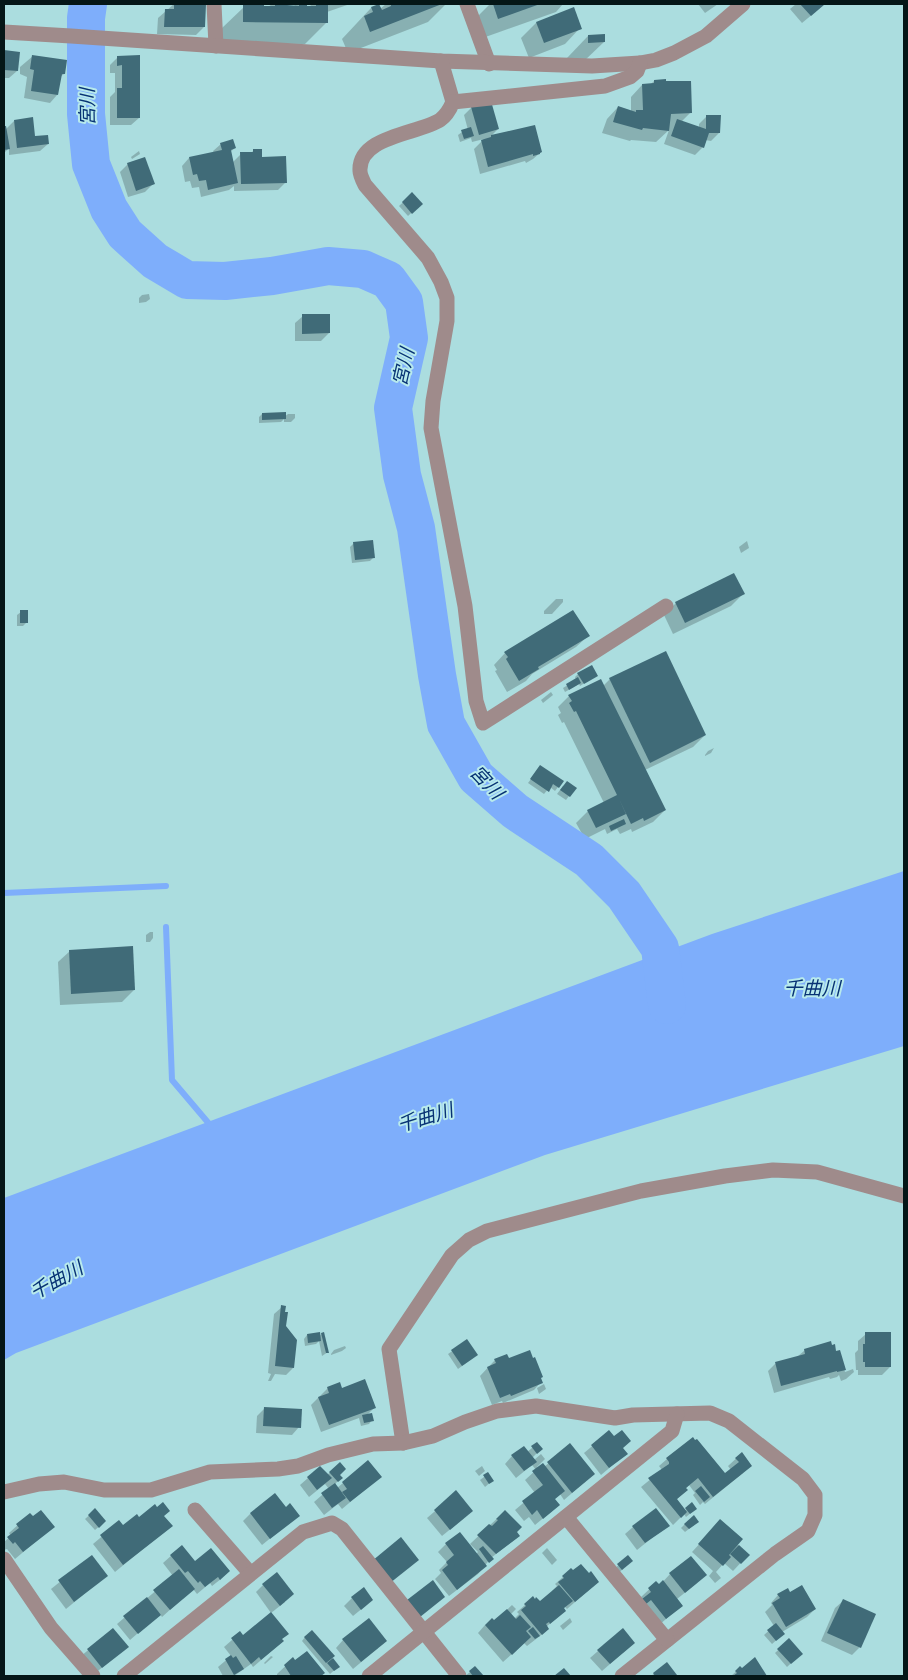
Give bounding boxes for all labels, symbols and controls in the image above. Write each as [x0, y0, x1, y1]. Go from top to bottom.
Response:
water label: 宮川 [72, 86, 99, 126]
water label: 宮川 [384, 343, 419, 388]
water label: 宮川 [465, 758, 512, 806]
water label: 千曲川 [783, 973, 842, 1000]
water label: 千曲川 [393, 1094, 458, 1137]
water label: 千曲川 [24, 1252, 88, 1304]

